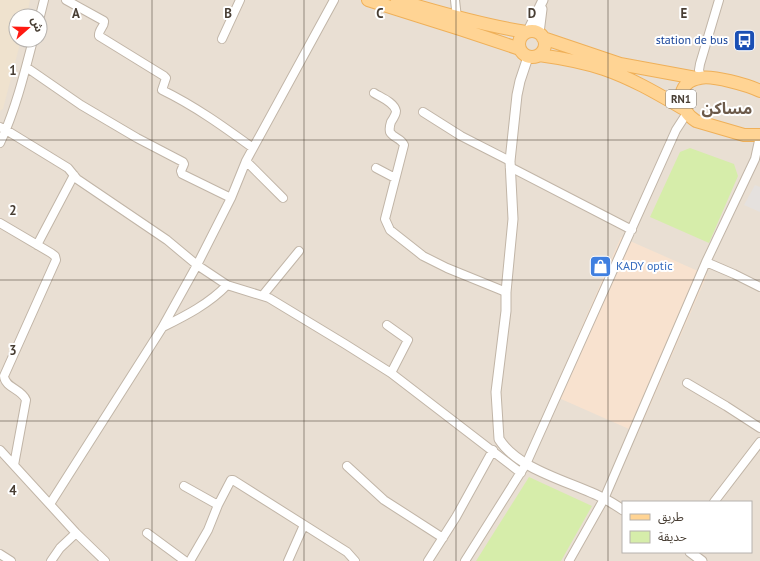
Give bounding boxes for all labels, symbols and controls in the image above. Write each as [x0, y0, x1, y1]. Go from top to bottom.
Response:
text: A [72, 5, 80, 22]
text: B [224, 5, 232, 22]
text: C [376, 5, 384, 22]
text: D [528, 5, 536, 22]
text: E [681, 5, 688, 22]
north arrow [8, 8, 48, 48]
text: ش [28, 15, 47, 34]
bus stop icon: station de bus [731, 27, 757, 53]
place label: station de bus [656, 32, 728, 47]
text: 1 [9, 62, 17, 79]
road number: RN1 [666, 90, 696, 108]
district label: مساكن [702, 98, 752, 118]
text: 2 [9, 202, 17, 219]
shop icon: KADY optic [588, 253, 614, 279]
place label: KADY optic [616, 258, 673, 273]
text: 3 [9, 342, 17, 359]
text: 4 [9, 482, 17, 499]
legend [622, 501, 752, 553]
text: طريق [658, 509, 684, 525]
text: حديقة [658, 529, 687, 544]

